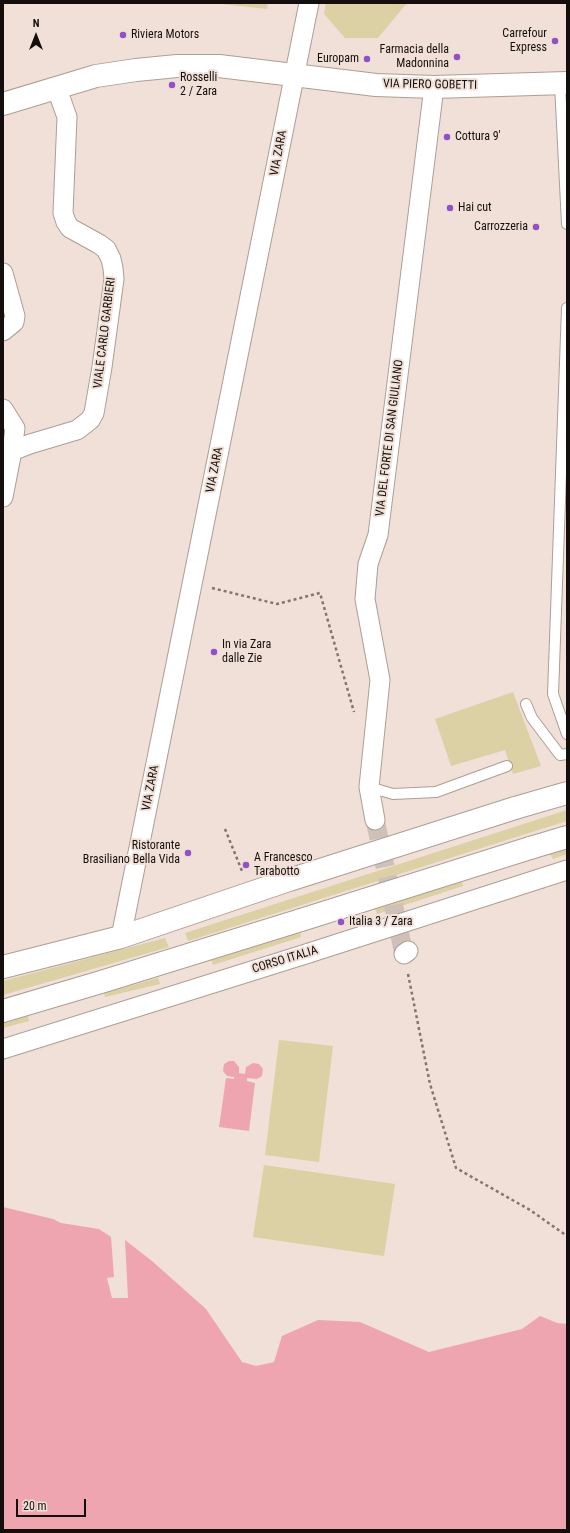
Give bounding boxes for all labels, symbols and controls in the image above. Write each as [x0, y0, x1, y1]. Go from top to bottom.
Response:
north arrow [16, 16, 56, 56]
text: N [33, 17, 39, 30]
place label: Carrefour Express [502, 27, 547, 55]
place label: Riviera Motors [131, 28, 199, 42]
marker: Riviera Motors [118, 30, 128, 40]
marker: Carrefour Express [550, 36, 560, 46]
place label: Farmacia della Madonnina [380, 43, 449, 71]
place label: Europam [317, 52, 359, 66]
marker: Farmacia della Madonnina [452, 52, 462, 62]
marker: Europam [362, 54, 372, 64]
place label: Rosselli 2 / Zara [180, 71, 217, 99]
street label: VIA PIERO GOBETTI [383, 77, 477, 93]
marker: Rosselli 2 / Zara [167, 80, 177, 90]
street label: VIA ZARA [268, 129, 290, 177]
place label: Cottura 9' [455, 130, 501, 144]
marker: Cottura 9' [442, 132, 452, 142]
place label: Hai cut [458, 201, 492, 215]
marker: Hai cut [445, 203, 455, 213]
place label: Carrozzeria [474, 220, 528, 234]
marker: Carrozzeria [531, 222, 541, 232]
street label: VIALE CARLO GARBIERI [91, 277, 119, 389]
street label: VIA DEL FORTE DI SAN GIULIANO [373, 359, 407, 517]
street label: VIA ZARA [204, 446, 226, 494]
place label: In via Zara dalle Zie [222, 638, 271, 666]
marker: In via Zara dalle Zie [209, 647, 219, 657]
street label: VIA ZARA [140, 764, 162, 812]
place label: Ristorante Brasiliano Bella Vida [83, 839, 180, 867]
marker: Ristorante Brasiliano Bella Vida [183, 848, 193, 858]
place label: A Francesco Tarabotto [254, 851, 312, 879]
marker: A Francesco Tarabotto [241, 860, 251, 870]
place label: Italia 3 / Zara [349, 915, 412, 929]
marker: Italia 3 / Zara [336, 917, 346, 927]
street label: CORSO ITALIA [250, 943, 320, 977]
scale bar [18, 1491, 88, 1517]
text: 20 m [23, 1499, 47, 1513]

